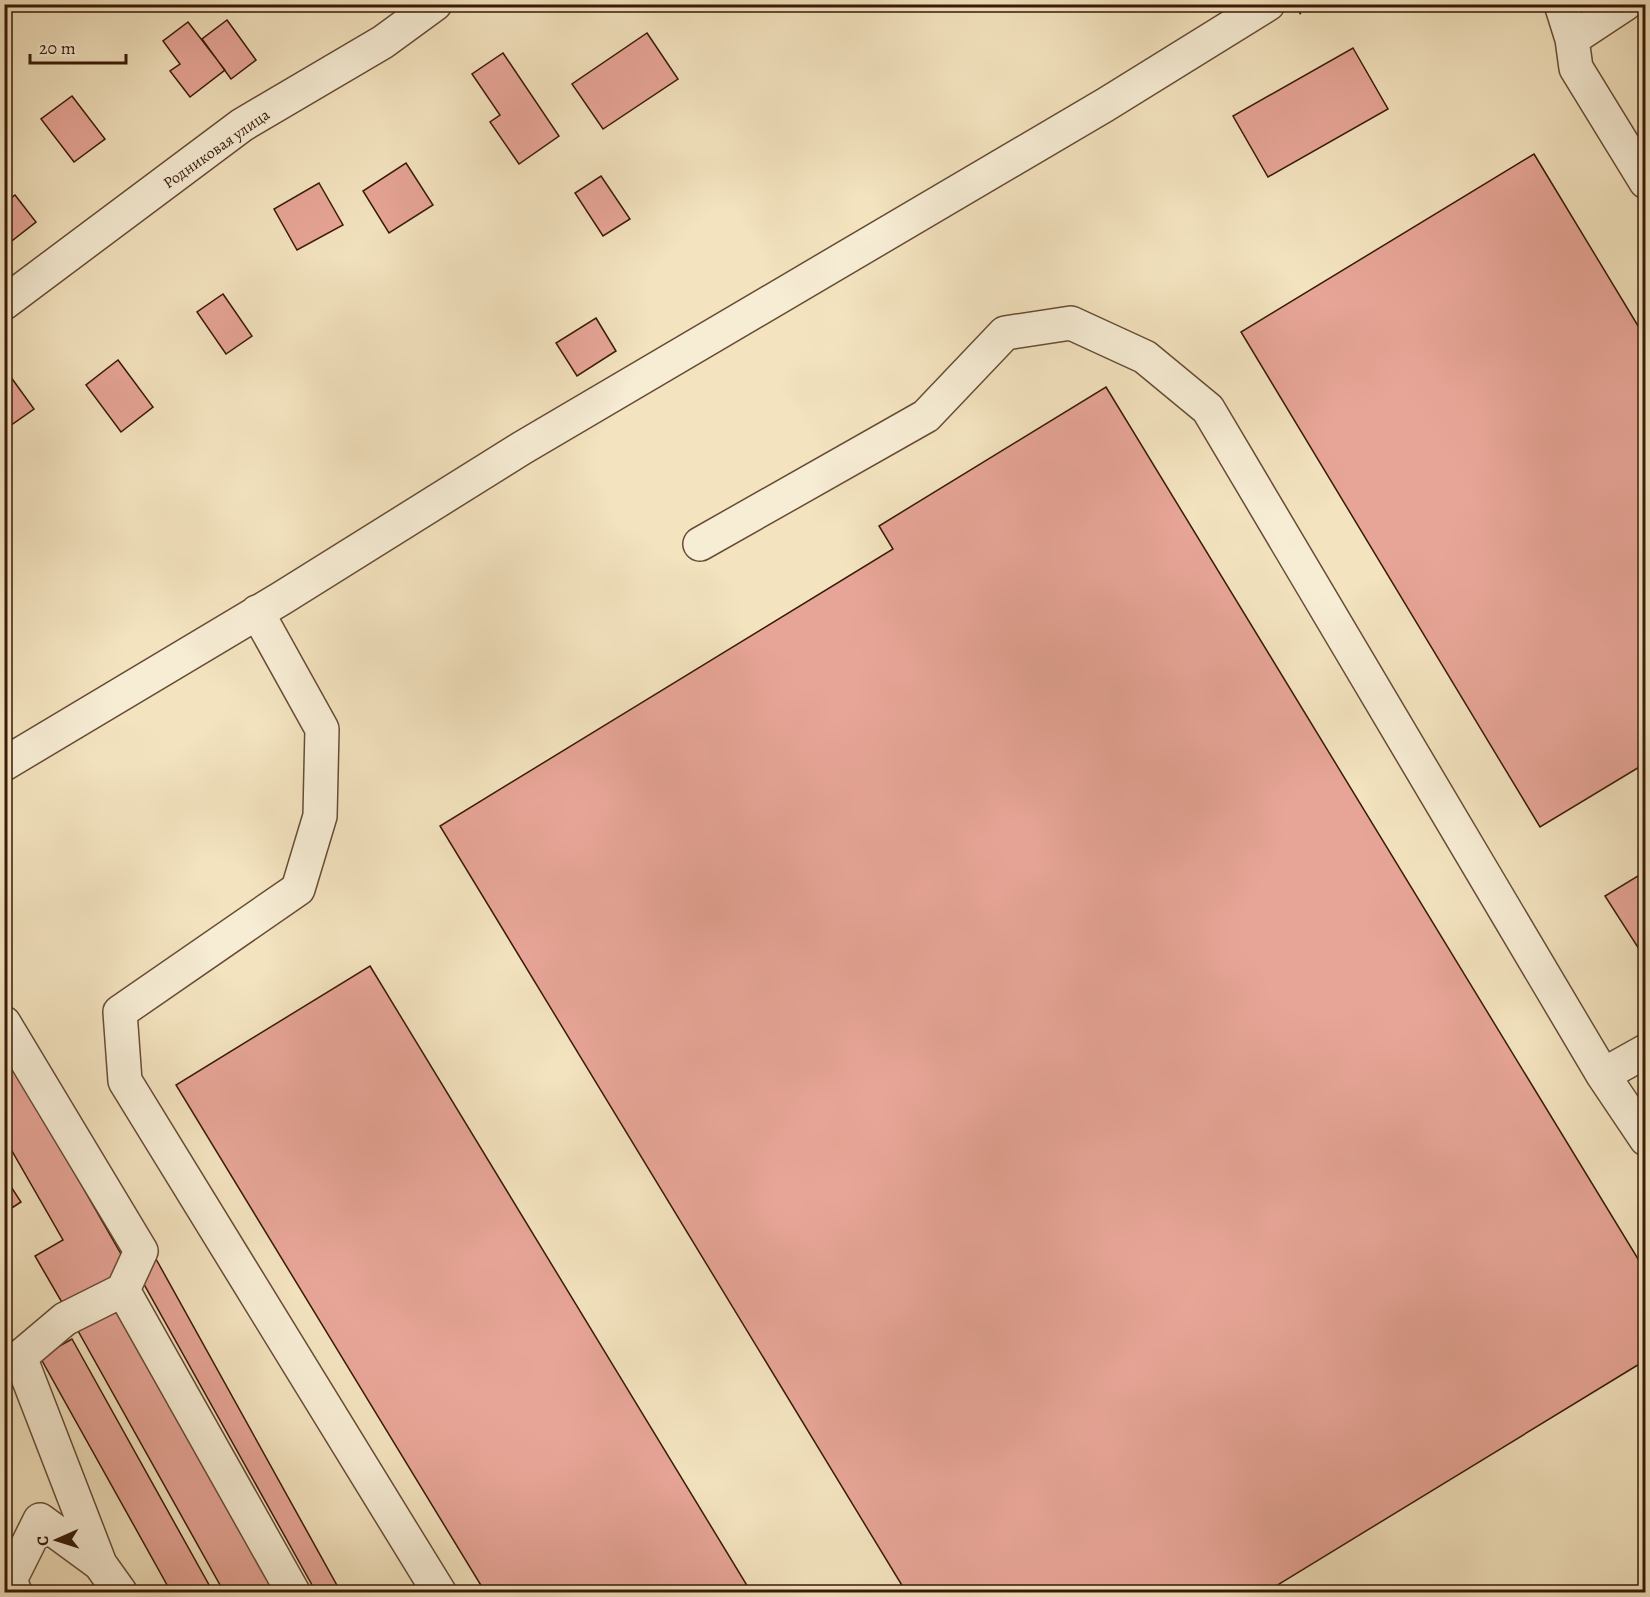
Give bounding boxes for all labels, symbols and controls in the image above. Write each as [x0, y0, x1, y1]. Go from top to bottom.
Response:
scale bar [30, 27, 126, 65]
text: 20 m [39, 36, 76, 60]
street label: Родниковая улица [159, 103, 275, 194]
north arrow [27, 1510, 87, 1570]
text: С [32, 1535, 54, 1546]

